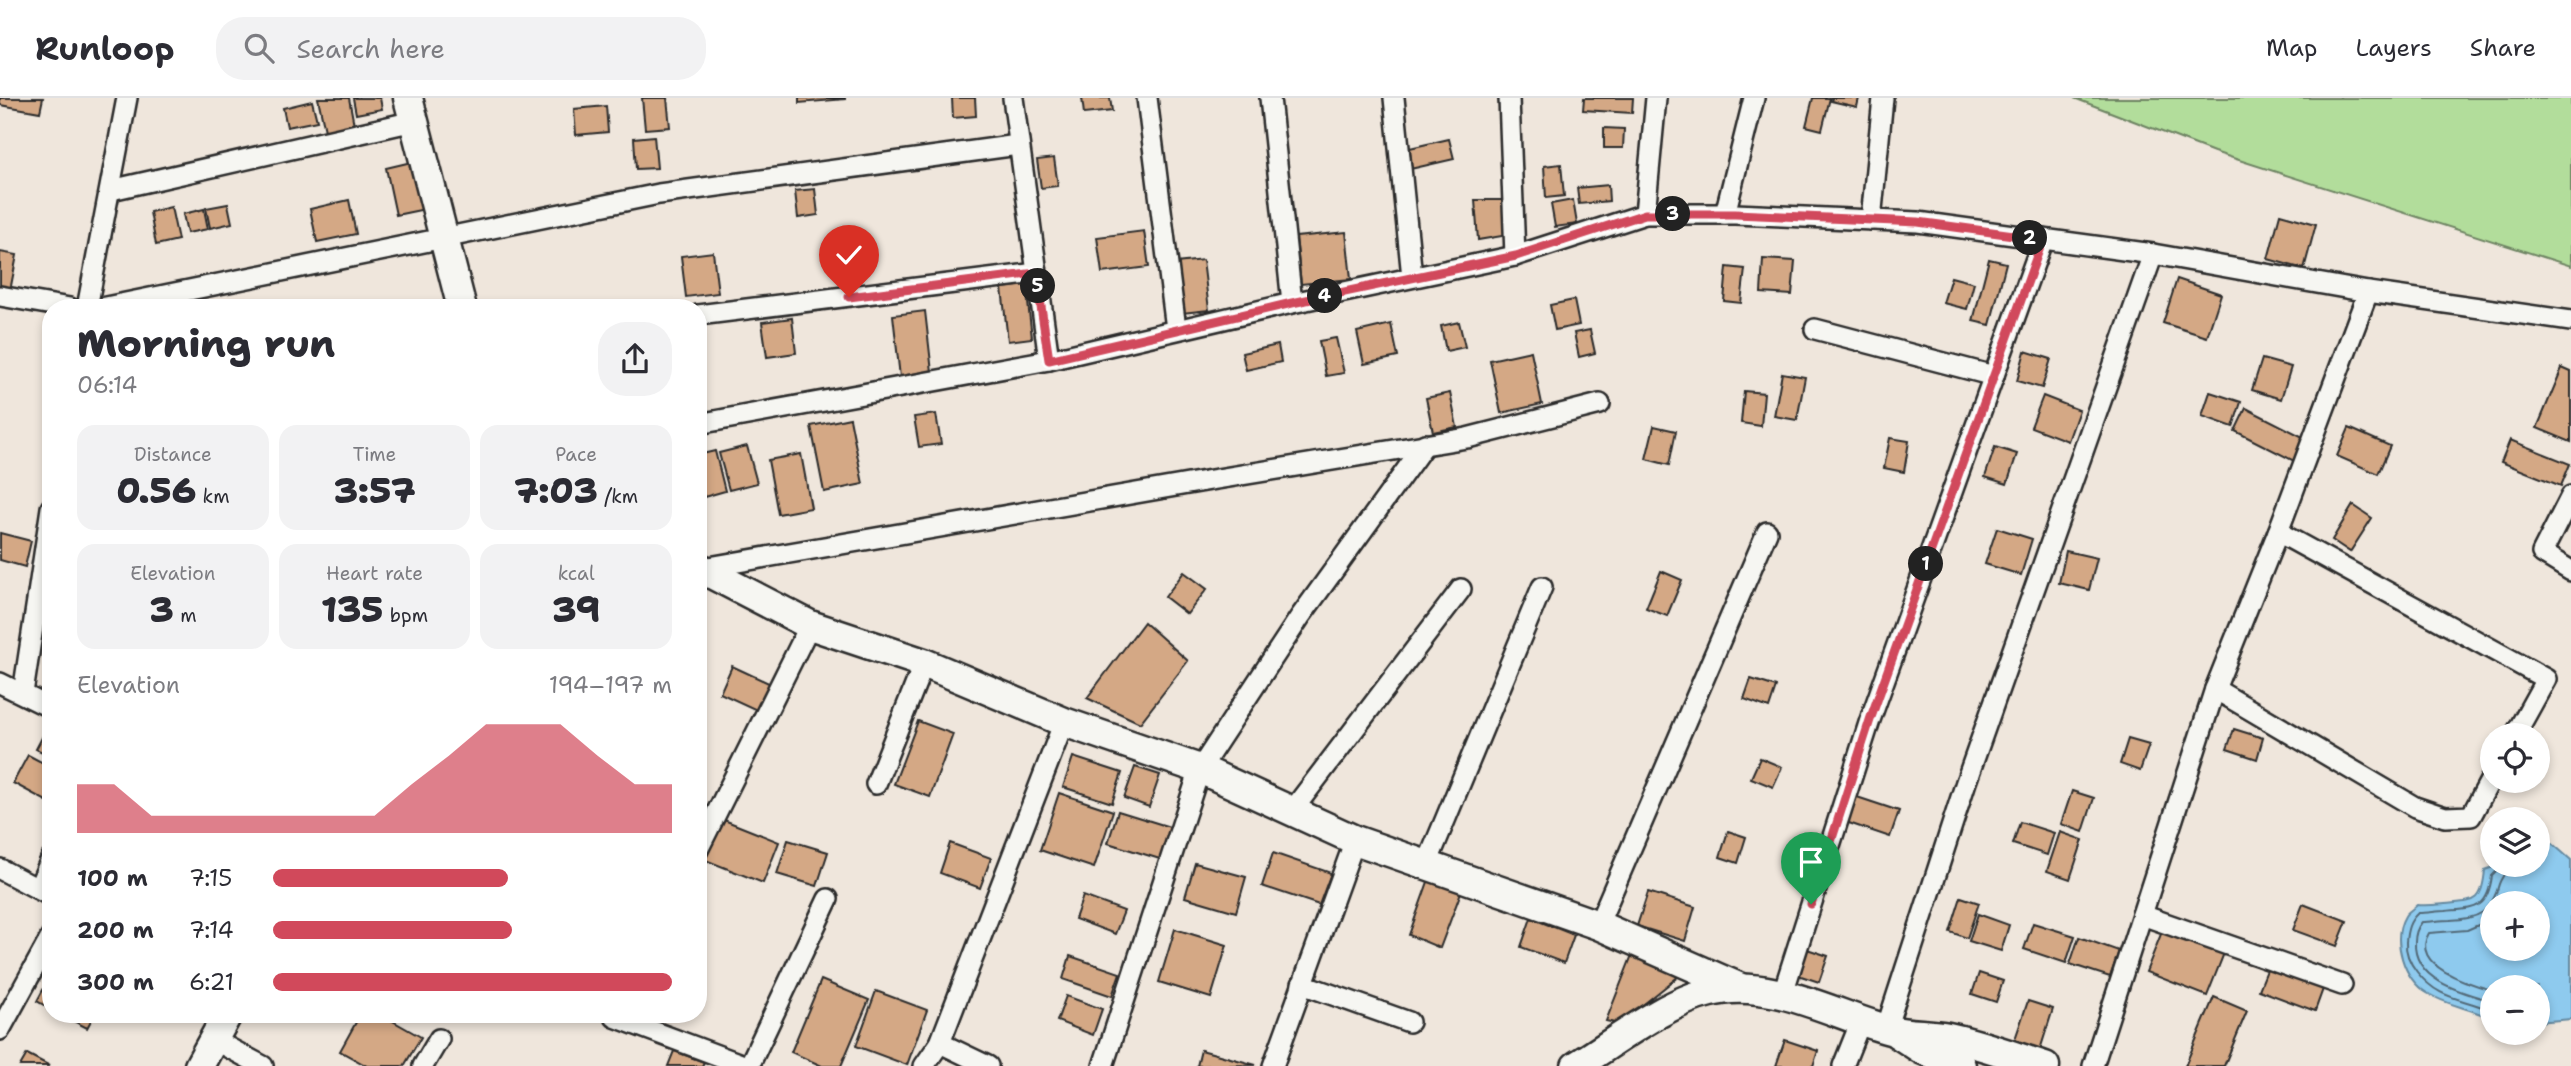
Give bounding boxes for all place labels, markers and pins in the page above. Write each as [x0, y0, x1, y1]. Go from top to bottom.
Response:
pin: 3 [1656, 197, 1690, 232]
pin: 2 [2012, 220, 2048, 256]
pin [819, 225, 879, 297]
pin: 5 [1020, 268, 1056, 304]
pin: 4 [1308, 278, 1342, 314]
pin: 1 [1909, 546, 1944, 582]
pin [1781, 832, 1841, 904]

